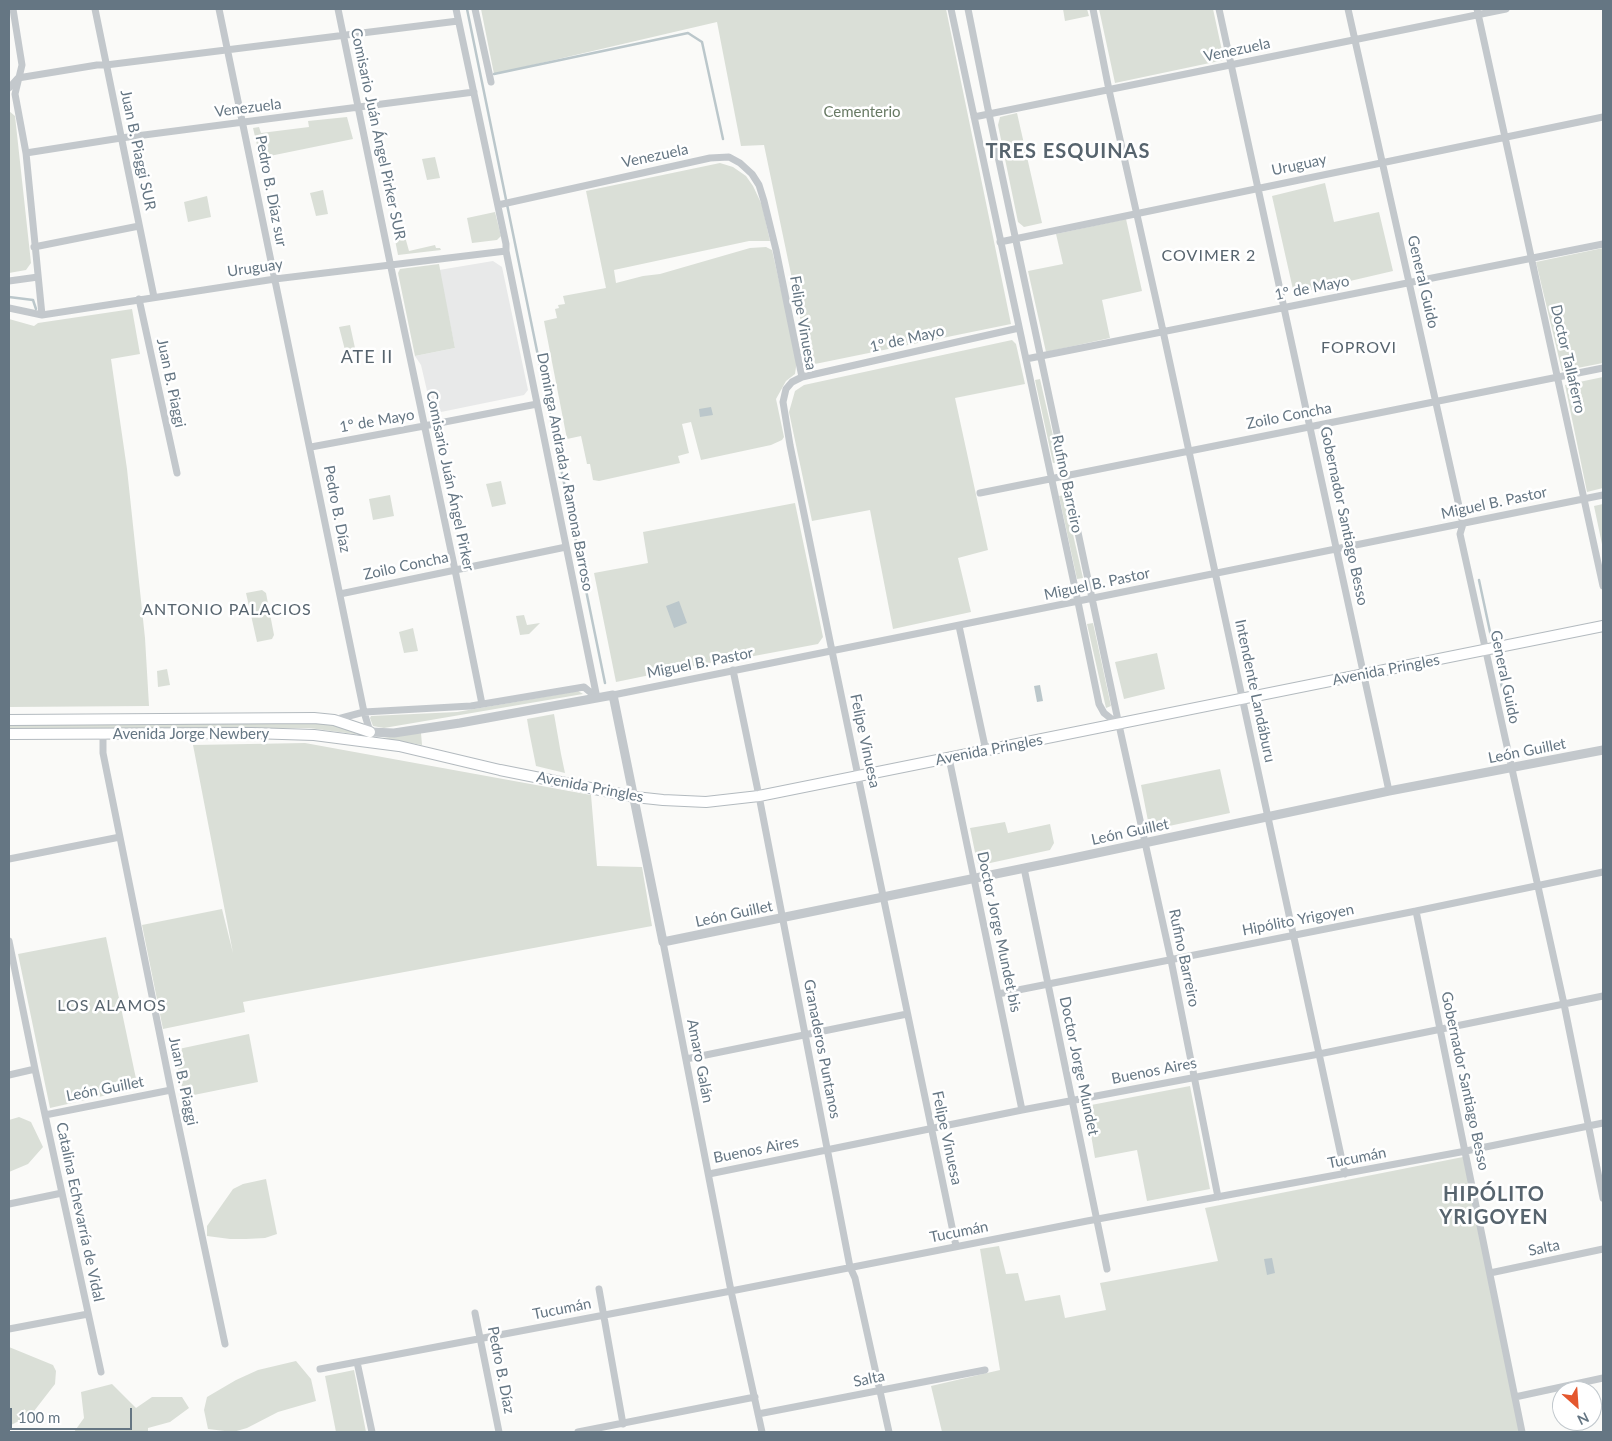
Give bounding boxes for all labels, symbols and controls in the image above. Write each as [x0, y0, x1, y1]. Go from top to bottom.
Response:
street label: Comisario Juán Ángel Pirker SUR [347, 26, 409, 242]
street label: Venezuela [1202, 34, 1272, 66]
street label: Juan B. Piaggi SUR [116, 88, 160, 212]
street label: Venezuela [214, 95, 282, 121]
park label: Cementerio [823, 103, 901, 121]
street label: Pedro B. Díaz sur [251, 134, 291, 248]
street label: Venezuela [620, 140, 690, 172]
district label: TRES ESQUINAS [984, 140, 1152, 164]
street label: Uruguay [1270, 150, 1328, 180]
street label: General Guido [1404, 234, 1442, 330]
district label: COVIMER 2 [1160, 246, 1258, 266]
street label: Uruguay [226, 255, 284, 281]
street label: 1º de Mayo [1273, 272, 1351, 304]
street label: Felipe Vinuesa [786, 274, 820, 372]
street label: Doctor Tallaferro [1547, 303, 1589, 415]
street label: 1º de Mayo [868, 322, 946, 356]
street label: Juan B. Piaggi [153, 337, 189, 429]
district label: FOPROVI [1320, 338, 1398, 358]
district label: ATE II [340, 346, 394, 368]
street label: Dominga Andrada y Ramona Barroso [533, 351, 597, 593]
street label: Comisario Juán Ángel Pirker [422, 389, 478, 573]
street label: Zoilo Concha [1245, 399, 1333, 433]
street label: 1º de Mayo [338, 406, 416, 436]
street label: Gobernador Santiago Besso [1316, 425, 1372, 607]
street label: Rufino Barreiro [1048, 433, 1086, 535]
street label: Pedro B. Díaz [320, 464, 354, 554]
street label: Miguel B. Pastor [1439, 483, 1549, 523]
street label: Zoilo Concha [362, 548, 450, 584]
street label: Miguel B. Pastor [1042, 564, 1152, 604]
district label: ANTONIO PALACIOS [140, 600, 314, 620]
street label: Intendente Landáburu [1231, 618, 1279, 764]
street label: General Guido [1486, 629, 1524, 725]
street label: Miguel B. Pastor [645, 644, 755, 682]
street label: Avenida Pringles [1331, 651, 1441, 689]
street label: Felipe Vinuesa [846, 692, 884, 790]
street label: Avenida Jorge Newbery [113, 725, 269, 743]
street label: Avenida Pringles [934, 731, 1044, 769]
street label: León Guillet [1487, 735, 1567, 767]
street label: Avenida Pringles [535, 768, 645, 806]
street label: León Guillet [1090, 815, 1170, 849]
street label: Doctor Jorge Mundet bis [973, 850, 1025, 1014]
street label: León Guillet [694, 897, 774, 931]
street label: Hipólito Yrigoyen [1241, 900, 1355, 940]
street label: Rufino Barreiro [1165, 907, 1203, 1009]
street label: Granaderos Puntanos [800, 978, 844, 1120]
street label: Gobernador Santiago Besso [1437, 990, 1493, 1172]
street label: Doctor Jorge Mundet [1055, 995, 1103, 1137]
district label: LOS ALAMOS [56, 996, 168, 1016]
street label: Amaro Galán [683, 1017, 717, 1105]
street label: Juan B. Piaggi [165, 1035, 201, 1127]
street label: Buenos Aires [1110, 1054, 1198, 1088]
street label: León Guillet [65, 1073, 145, 1105]
street label: Felipe Vinuesa [928, 1089, 966, 1187]
street label: Catalina Echevarría de Vidal [52, 1121, 108, 1303]
street label: Buenos Aires [712, 1133, 800, 1167]
street label: Tucumán [1326, 1144, 1388, 1172]
district label: HIPÓLITO YRIGOYEN [1438, 1183, 1550, 1230]
street label: Tucumán [928, 1218, 990, 1246]
street label: Salta [1527, 1236, 1561, 1260]
street label: Tucumán [531, 1295, 593, 1323]
street label: Pedro B. Díaz [484, 1325, 518, 1415]
street label: Salta [852, 1367, 886, 1391]
north arrow [1552, 1381, 1602, 1431]
scale bar [12, 1398, 135, 1430]
text: 100 m [18, 1408, 60, 1426]
text: N [1575, 1409, 1592, 1429]

